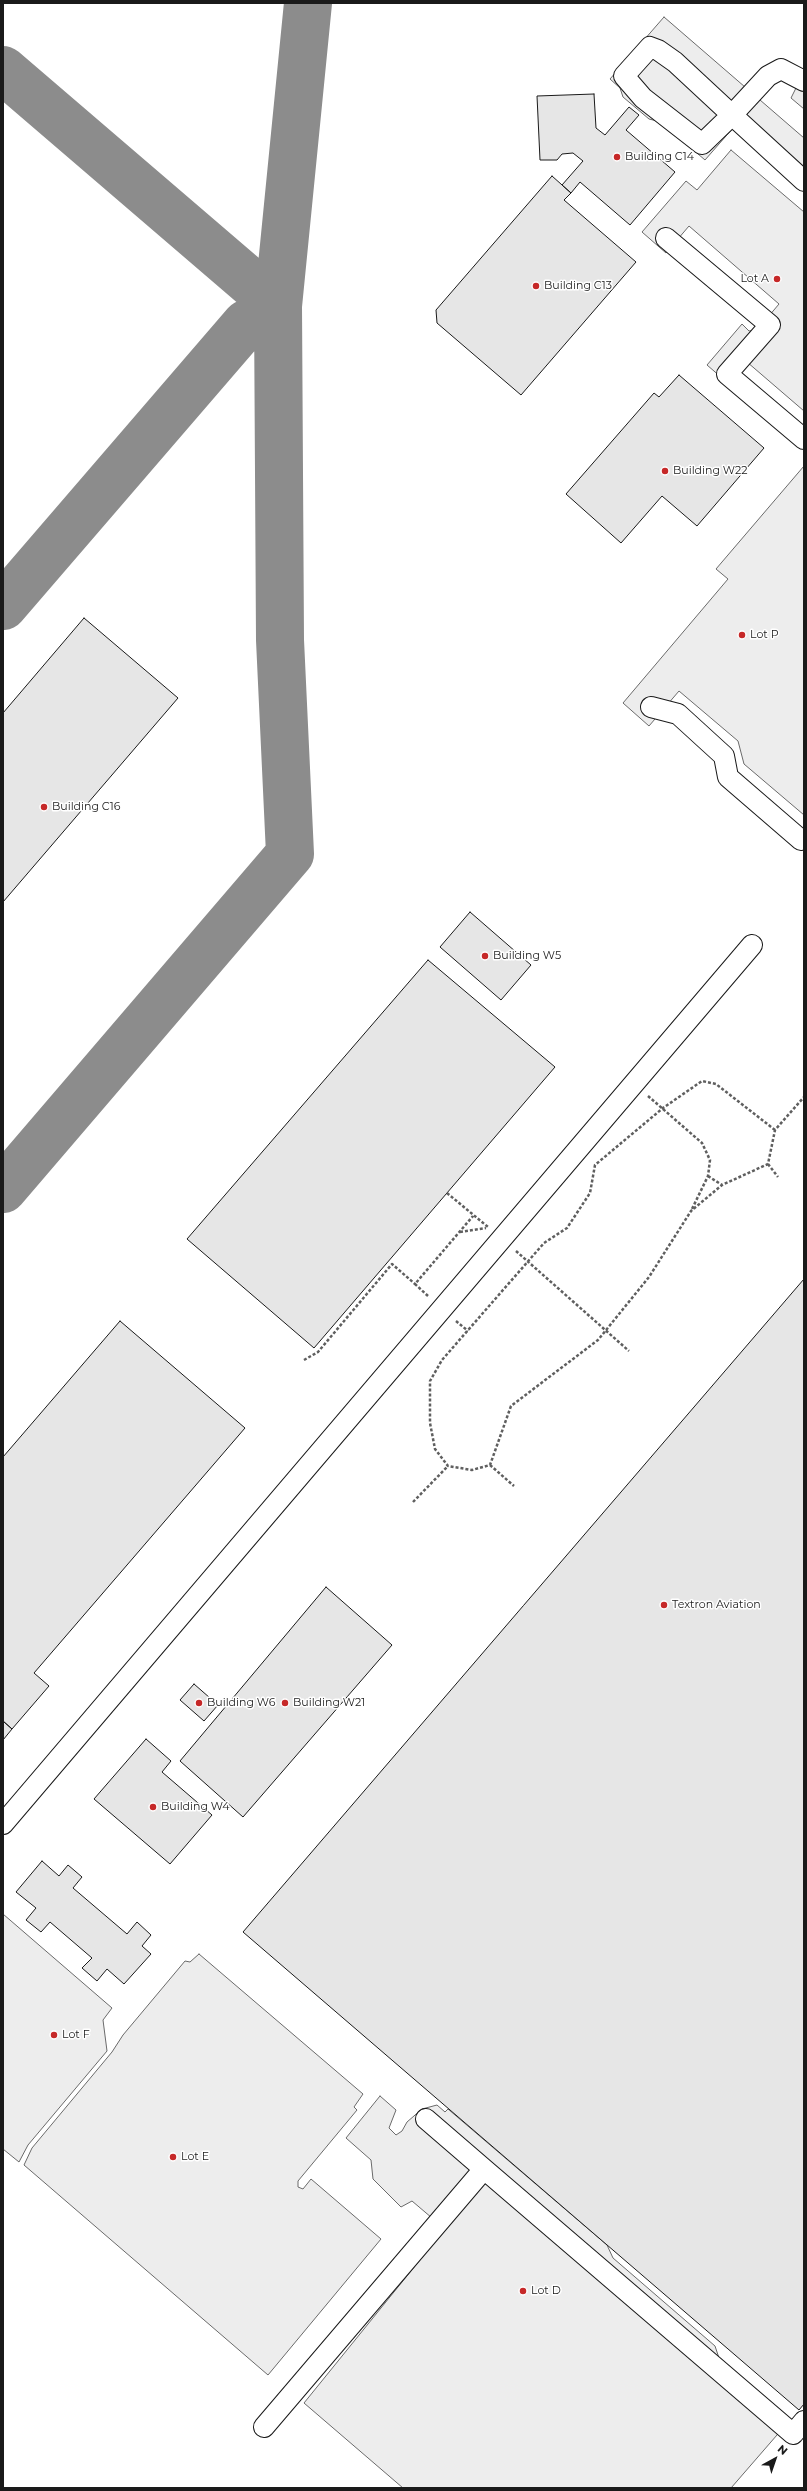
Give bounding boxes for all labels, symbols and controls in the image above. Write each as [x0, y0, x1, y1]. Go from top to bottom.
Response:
place label: Building C14 [625, 150, 694, 164]
marker: Building C14 [612, 152, 622, 162]
place label: Lot A [740, 272, 769, 286]
marker: Lot A [772, 274, 782, 284]
place label: Building C13 [544, 279, 612, 293]
marker: Building C13 [531, 281, 541, 291]
place label: Building W22 [673, 464, 748, 478]
marker: Building W22 [660, 466, 670, 476]
place label: Lot P [750, 628, 779, 642]
marker: Lot P [737, 630, 747, 640]
place label: Building C16 [52, 800, 120, 814]
marker: Building C16 [39, 802, 49, 812]
place label: Building W5 [493, 949, 561, 963]
marker: Building W5 [480, 951, 490, 961]
place label: Textron Aviation [672, 1598, 761, 1612]
marker: Textron Aviation [659, 1600, 669, 1610]
place label: Building W6 [207, 1696, 276, 1710]
place label: Building W21 [293, 1696, 365, 1710]
marker: Building W6 [194, 1698, 204, 1708]
marker: Building W21 [280, 1698, 290, 1708]
place label: Building W4 [161, 1800, 230, 1814]
marker: Building W4 [148, 1802, 158, 1812]
place label: Lot F [62, 2028, 90, 2042]
marker: Lot F [49, 2030, 59, 2040]
place label: Lot E [181, 2150, 209, 2164]
marker: Lot E [168, 2152, 178, 2162]
place label: Lot D [531, 2284, 561, 2298]
marker: Lot D [518, 2286, 528, 2296]
north arrow [755, 2439, 795, 2479]
text: N [775, 2442, 791, 2458]

